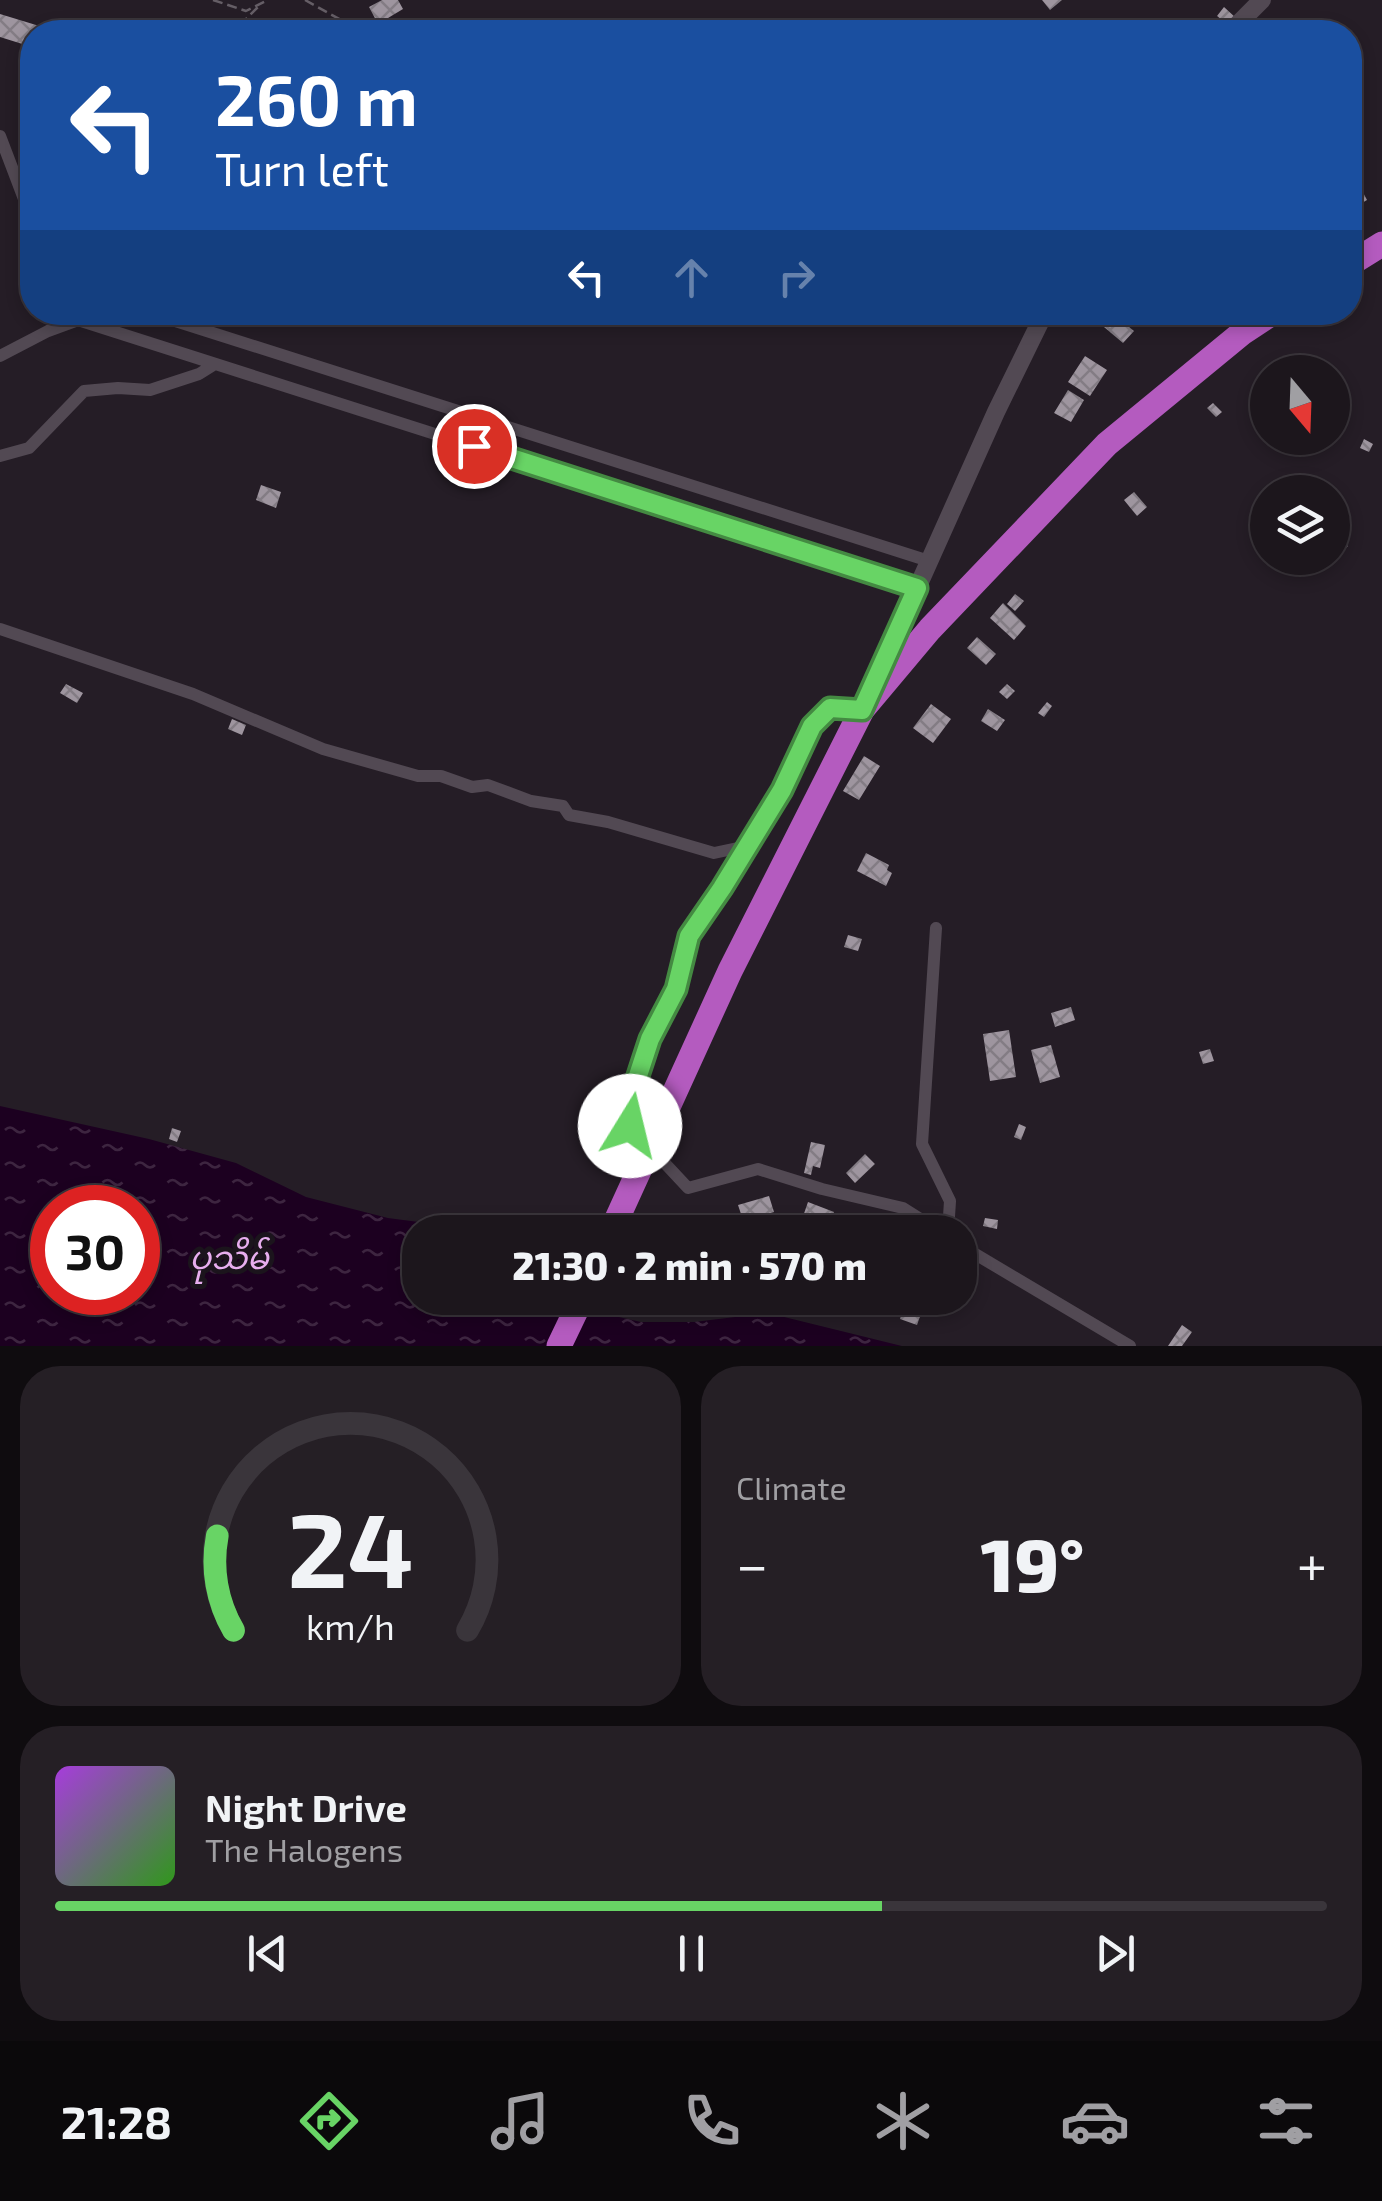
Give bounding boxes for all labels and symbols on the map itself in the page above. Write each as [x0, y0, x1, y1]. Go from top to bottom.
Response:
north arrow [1250, 355, 1350, 455]
pin [432, 404, 517, 489]
position arrow [578, 1074, 682, 1178]
speed limit sign: 30 [30, 1185, 160, 1315]
water label: ပုသိမ် [189, 1236, 271, 1284]

